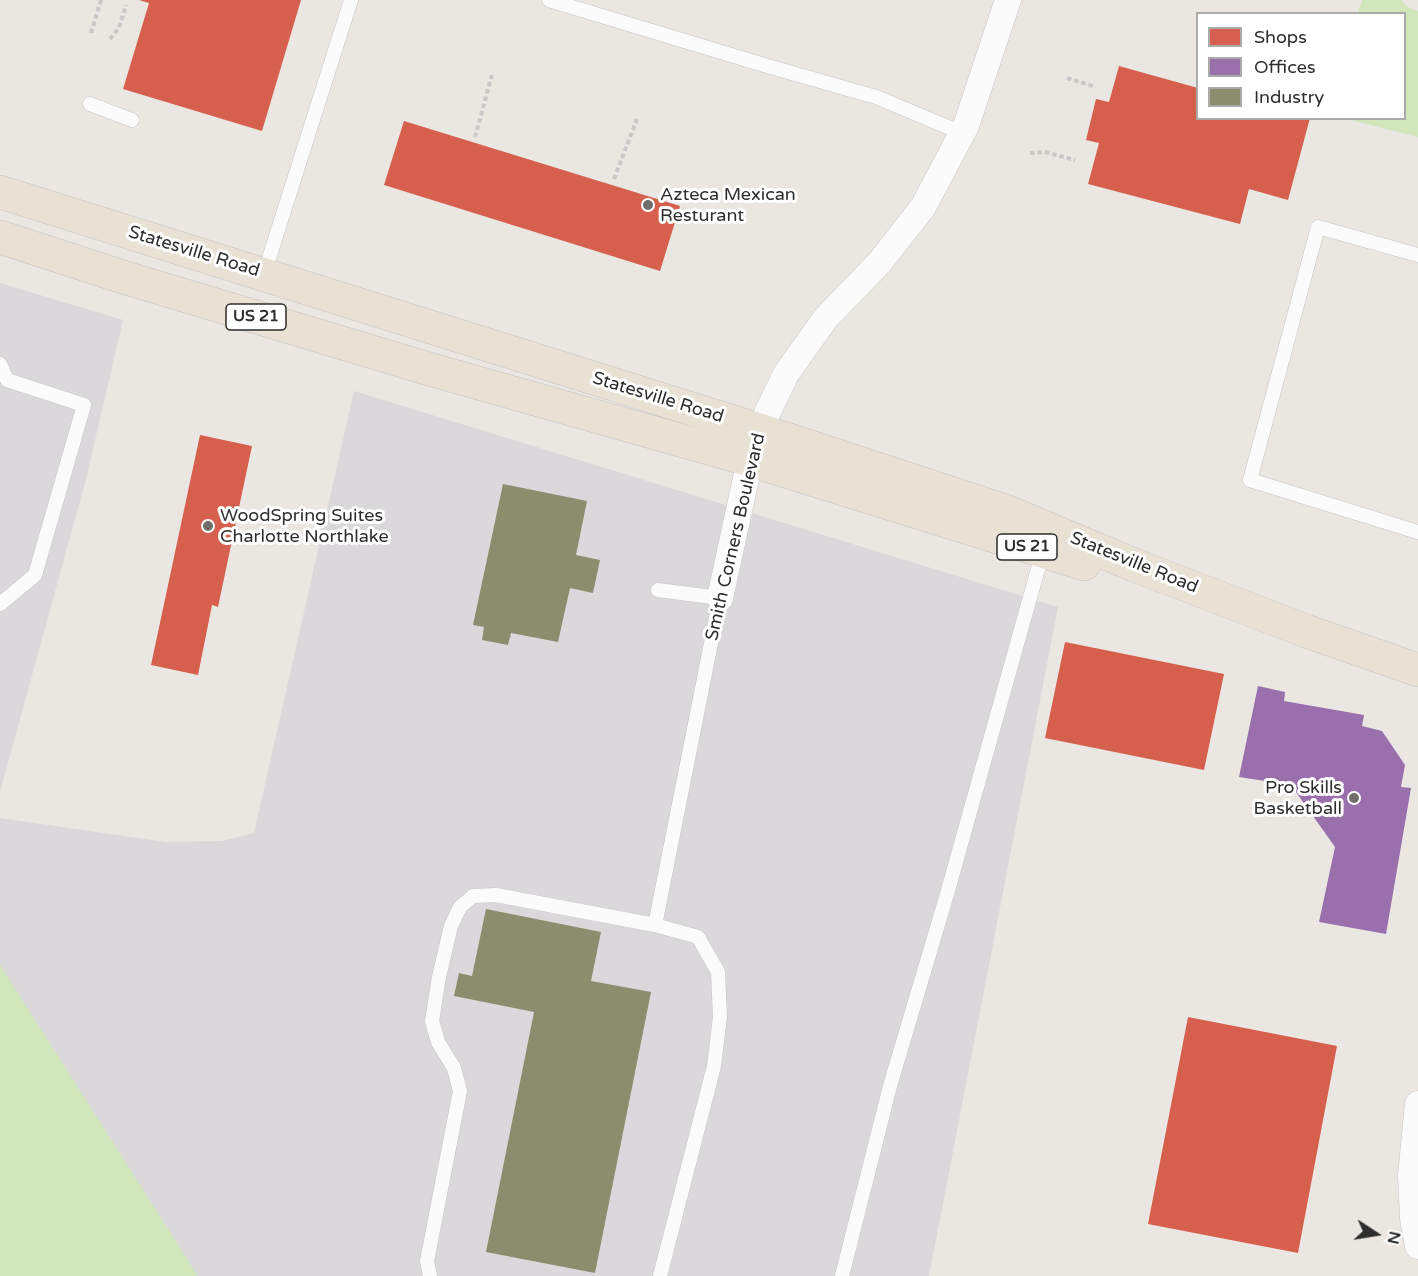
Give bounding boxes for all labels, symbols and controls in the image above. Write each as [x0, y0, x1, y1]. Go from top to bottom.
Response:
legend [1196, 12, 1406, 120]
text: Shops [1254, 26, 1307, 48]
text: Offices [1254, 56, 1316, 78]
text: Industry [1254, 86, 1324, 108]
place label: Azteca Mexican Resturant [660, 184, 796, 226]
marker: Azteca Mexican Resturant [641, 198, 655, 212]
street label: Statesville Road [126, 222, 262, 282]
road number: US 21 [226, 304, 286, 330]
street label: Statesville Road [590, 368, 726, 428]
street label: Smith Corners Boulevard [702, 431, 770, 643]
place label: WoodSpring Suites Charlotte Northlake [220, 505, 389, 548]
marker: WoodSpring Suites Charlotte Northlake [201, 519, 215, 533]
street label: Statesville Road [1067, 528, 1201, 598]
road number: US 21 [997, 534, 1057, 560]
place label: Pro Skills Basketball [1254, 777, 1342, 820]
marker: Pro Skills Basketball [1347, 791, 1361, 805]
north arrow [1346, 1204, 1406, 1264]
text: N [1382, 1229, 1405, 1246]

